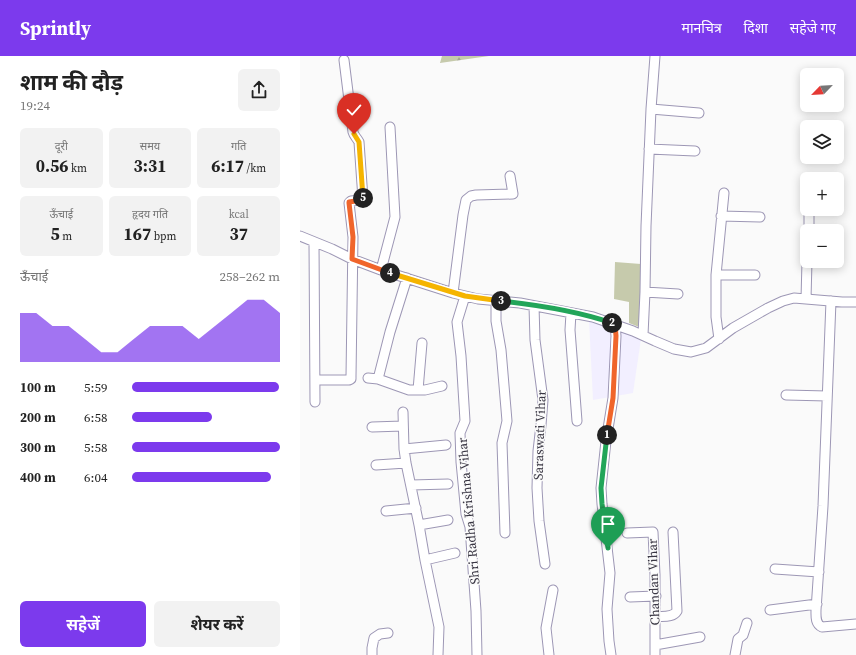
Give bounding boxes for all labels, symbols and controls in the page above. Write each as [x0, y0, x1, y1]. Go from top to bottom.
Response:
text: Sprintly [20, 15, 91, 41]
text: मानचित्र [682, 18, 722, 38]
text: दिशा [744, 18, 768, 38]
text: सहेजे गए [790, 18, 836, 38]
text: शाम की दौड़ [20, 67, 123, 97]
north arrow [800, 68, 844, 112]
map controls [800, 68, 844, 268]
button: share [238, 69, 280, 111]
pin [337, 93, 371, 134]
text: 19:24 [20, 97, 50, 114]
icon: check [343, 99, 365, 121]
button: layers [800, 120, 844, 164]
text: दूरी [55, 139, 68, 154]
text: समय [140, 139, 160, 154]
text: गति [231, 139, 246, 154]
text: 0.56 [36, 154, 68, 178]
text: 3:31 [134, 154, 166, 178]
text: 6:17 [211, 154, 244, 178]
text: km [68, 161, 87, 176]
text: /km [244, 161, 266, 176]
button: + [800, 172, 844, 216]
pin: 5 [353, 188, 373, 208]
text: 5 [360, 190, 366, 205]
text: ऊँचाई [49, 207, 73, 222]
text: हृदय गति [132, 207, 168, 222]
text: kcal [229, 207, 249, 222]
text: 5 [50, 222, 60, 246]
text: 167 [124, 222, 151, 246]
text: 37 [229, 222, 248, 246]
button: − [800, 224, 844, 268]
text: m [60, 229, 72, 244]
text: bpm [151, 229, 176, 244]
pin: 4 [380, 263, 400, 283]
text: 4 [387, 265, 393, 280]
text: ऊँचाई [20, 268, 48, 285]
text: 258–262 m [220, 268, 280, 285]
pin: 3 [491, 291, 511, 311]
text: 3 [498, 293, 504, 308]
pin: 2 [602, 313, 622, 333]
text: 2 [609, 315, 615, 330]
text: 100 m [20, 379, 56, 396]
text: 5:59 [84, 379, 107, 396]
street label: Saraswati Vihar [529, 389, 550, 480]
text: 200 m [20, 409, 56, 426]
text: 6:58 [84, 409, 107, 426]
pin: 1 [597, 425, 617, 445]
text: 1 [604, 427, 610, 442]
street label: Shri Radha Krishna Vihar [454, 436, 483, 585]
text: 300 m [20, 439, 56, 456]
text: 5:58 [84, 439, 107, 456]
text: 400 m [20, 469, 56, 486]
text: 6:04 [84, 469, 107, 486]
pin [591, 507, 625, 548]
icon: arrive [597, 513, 619, 535]
street label: Chandan Vihar [643, 538, 664, 626]
button: सहेजें [20, 601, 146, 647]
button: शेयर करें [154, 601, 280, 647]

